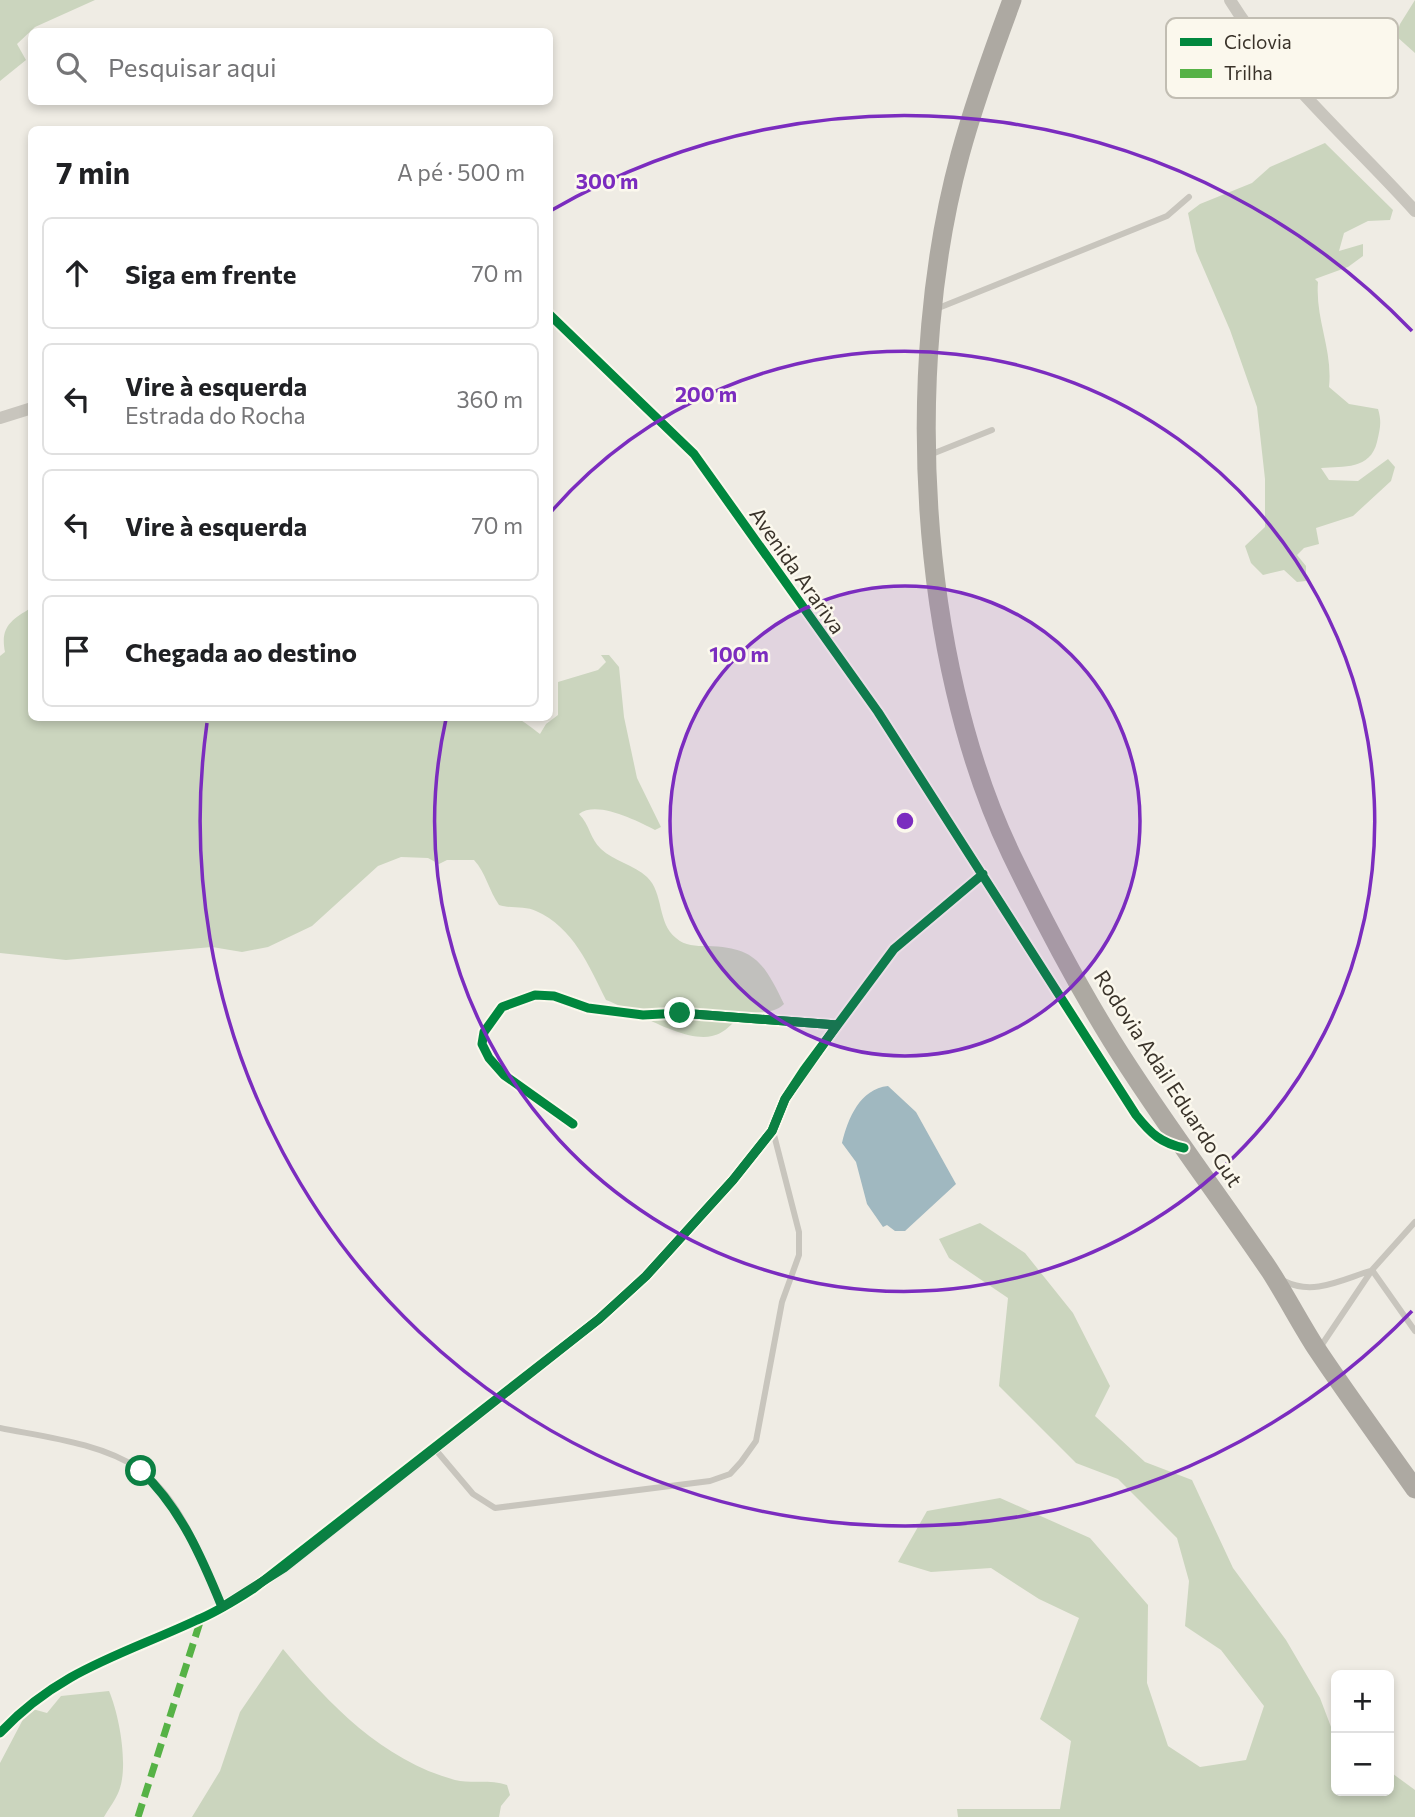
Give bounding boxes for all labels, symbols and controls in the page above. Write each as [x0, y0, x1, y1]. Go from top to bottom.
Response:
legend [1166, 18, 1398, 98]
search box [28, 28, 553, 105]
text: Ciclovia [1224, 30, 1292, 53]
icon: search [52, 48, 90, 86]
text: Pesquisar aqui [108, 51, 277, 82]
text: Trilha [1224, 61, 1273, 84]
text: 7 min [56, 153, 130, 190]
text: A pé · 500 m [397, 158, 525, 186]
text: 300 m [576, 168, 638, 193]
icon: ahead [58, 254, 96, 292]
text: Siga em frente [125, 258, 296, 289]
text: 70 m [471, 259, 523, 287]
text: Vire à esquerda [125, 370, 307, 401]
icon: left [58, 380, 96, 418]
text: 200 m [675, 381, 737, 406]
text: 360 m [456, 385, 523, 413]
text: Estrada do Rocha [125, 401, 306, 429]
street label: Avenida Arariva [745, 502, 851, 638]
icon: left [58, 506, 96, 544]
text: Vire à esquerda [125, 510, 307, 541]
text: 70 m [471, 511, 523, 539]
icon: arrive [58, 632, 96, 670]
text: Chegada ao destino [125, 636, 357, 667]
text: 100 m [709, 641, 769, 666]
centre of rings [893, 809, 917, 833]
street label: Rodovia Adail Eduardo Gut [1090, 965, 1248, 1191]
route end [664, 997, 695, 1028]
route start [125, 1455, 156, 1486]
map controls [1331, 1670, 1394, 1796]
button: + [1331, 1670, 1394, 1733]
button: − [1331, 1733, 1394, 1796]

